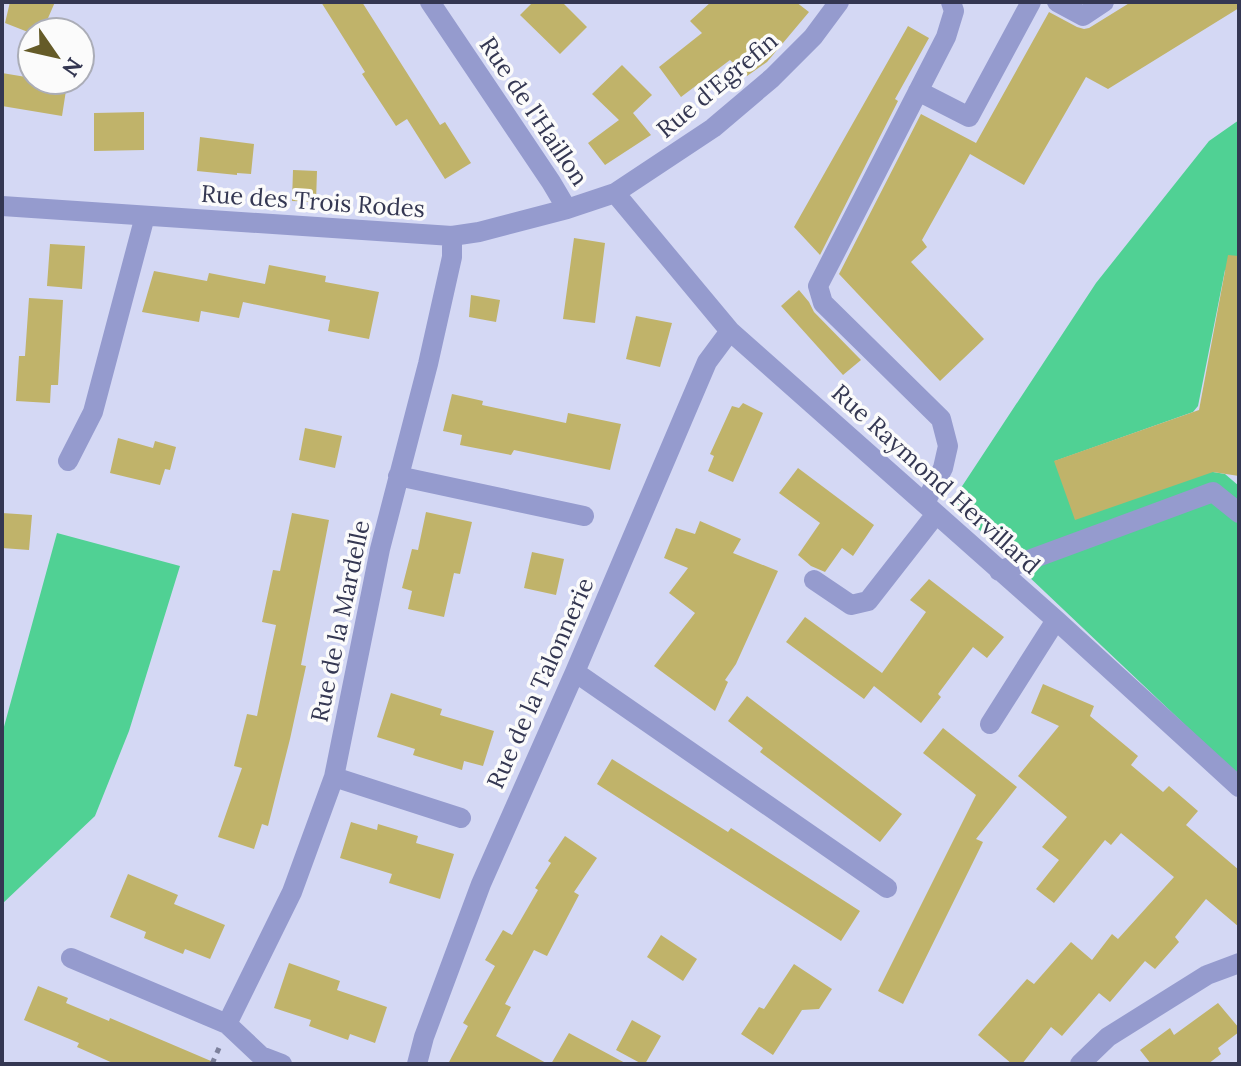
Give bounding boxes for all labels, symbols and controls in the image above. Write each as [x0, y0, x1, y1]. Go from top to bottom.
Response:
north arrow [16, 16, 96, 96]
street label: Rue d'Egrefin [650, 25, 784, 145]
street label: Rue de l'Haillon [473, 31, 595, 191]
text: N [56, 52, 89, 82]
street label: Rue des Trois Rodes [200, 178, 426, 224]
street label: Rue Raymond Hervillard [825, 377, 1047, 581]
street label: Rue de la Mardelle [303, 517, 377, 725]
street label: Rue de la Talonnerie [480, 573, 600, 793]

